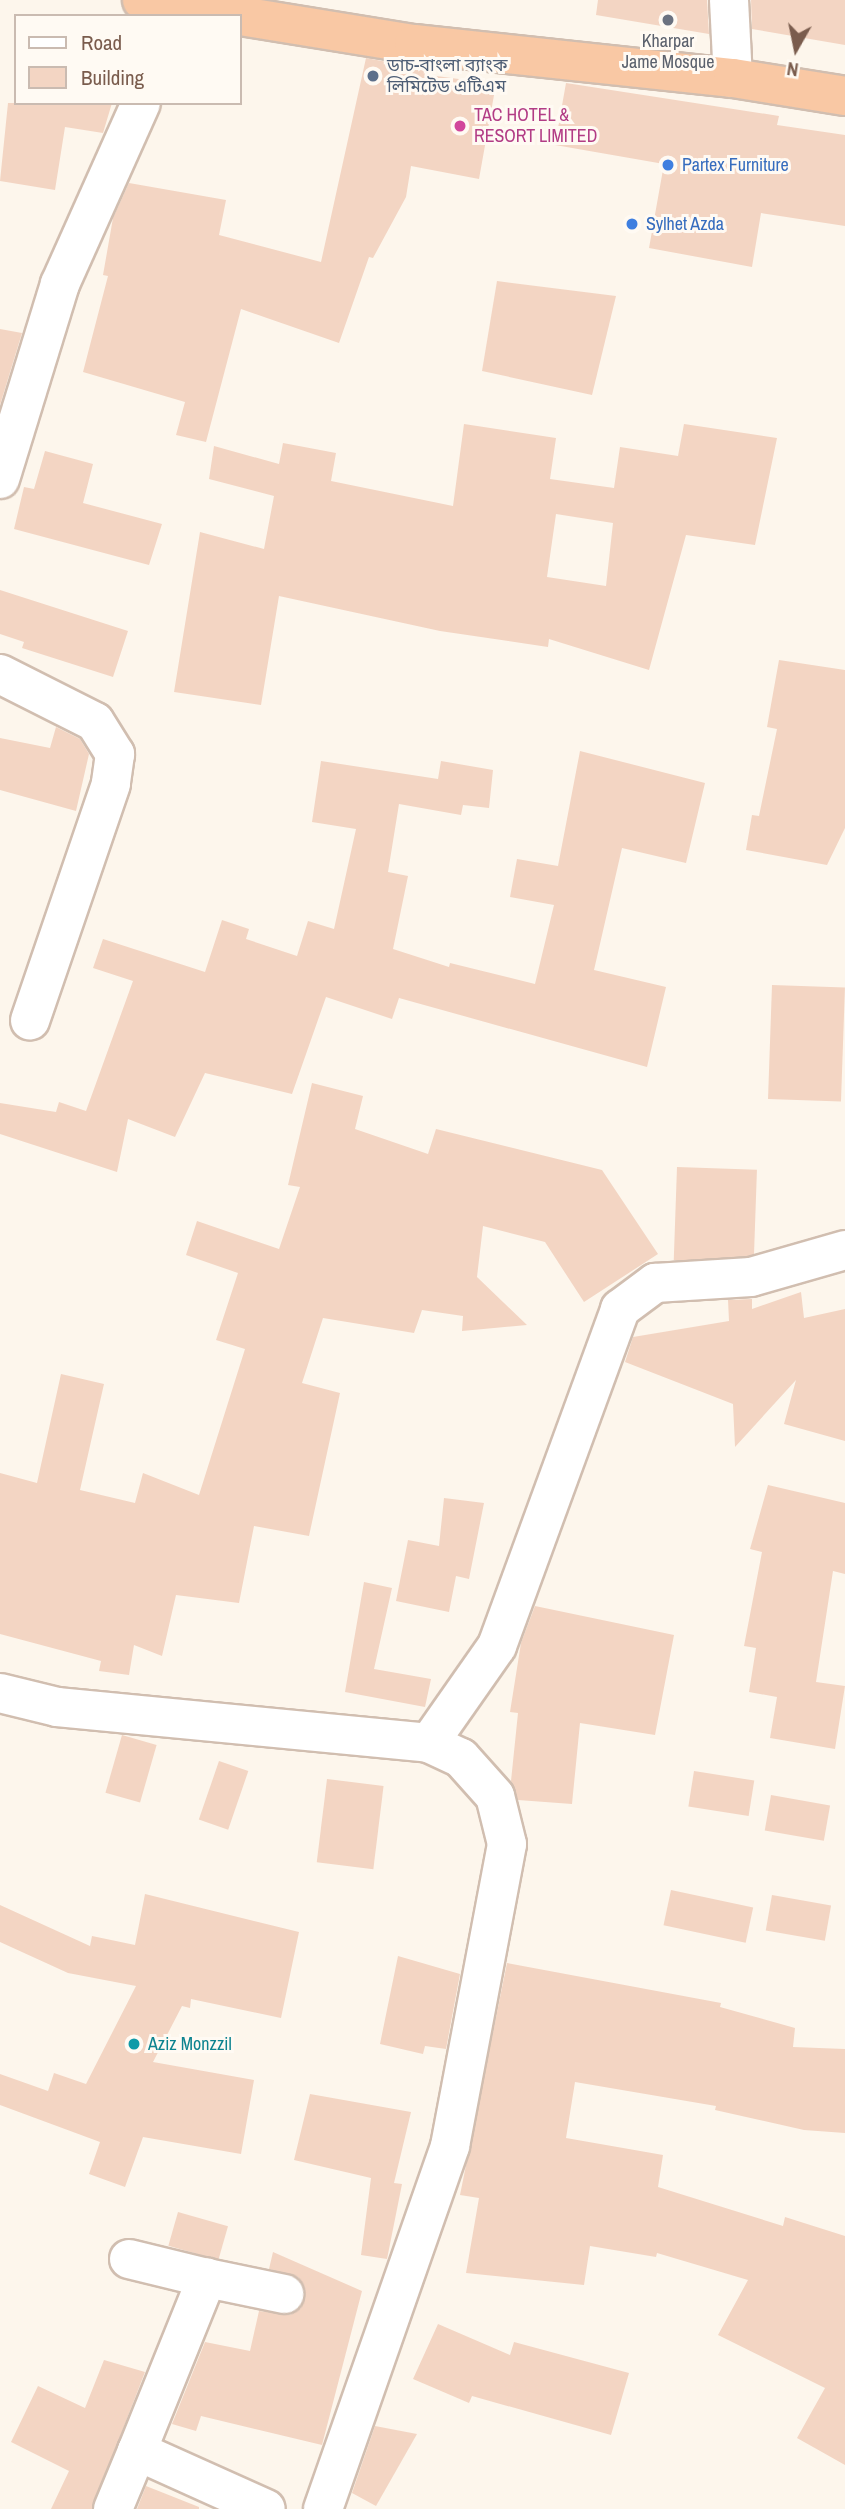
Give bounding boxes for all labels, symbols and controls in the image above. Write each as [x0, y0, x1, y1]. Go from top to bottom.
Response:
marker: Kharpar Jame Mosque [660, 12, 676, 28]
legend [14, 14, 242, 105]
north arrow [761, 14, 831, 84]
text: Road [81, 28, 122, 57]
place label: Kharpar Jame Mosque [622, 31, 714, 74]
place label: ডাচ-বাংলা ব্যাংক লিমিটেড এটিএম [387, 55, 507, 98]
text: N [785, 56, 800, 83]
text: Building [81, 63, 144, 92]
marker: ডাচ-বাংলা ব্যাংক লিমিটেড এটিএম [365, 68, 381, 84]
place label: TAC HOTEL & RESORT LIMITED [474, 105, 598, 148]
marker: TAC HOTEL & RESORT LIMITED [452, 118, 468, 134]
place label: Partex Furniture [682, 154, 789, 176]
marker: Partex Furniture [660, 157, 676, 173]
place label: Sylhet Azda [646, 213, 725, 235]
marker: Sylhet Azda [624, 216, 640, 232]
place label: Aziz Monzzil [148, 2033, 232, 2055]
marker: Aziz Monzzil [126, 2036, 142, 2052]

